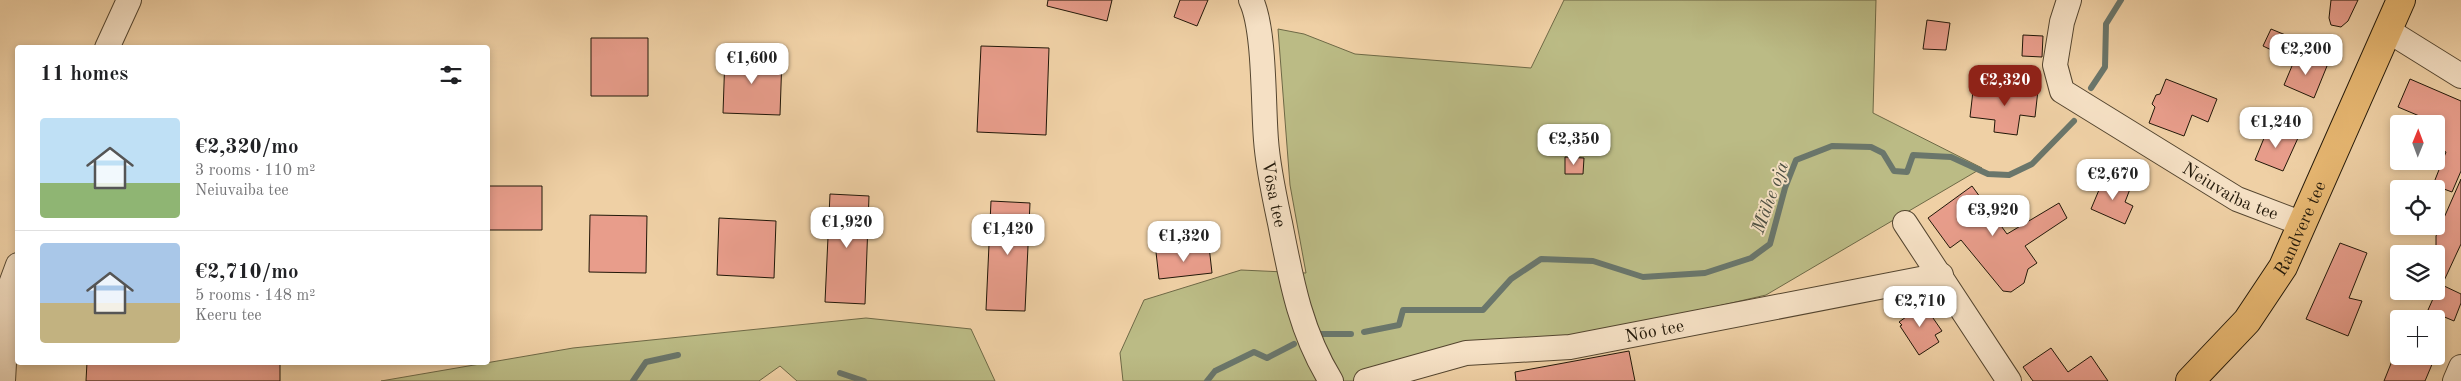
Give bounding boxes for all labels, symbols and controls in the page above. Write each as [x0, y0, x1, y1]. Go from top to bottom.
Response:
pin: €2,200 [2265, 34, 2347, 76]
pin: €1,600 [711, 42, 793, 85]
text: €2,200 [2281, 42, 2331, 58]
text: €1,600 [727, 51, 777, 67]
icon: filters [437, 61, 465, 89]
text: 11 homes [40, 64, 128, 85]
pin: €2,320 [1964, 64, 2046, 107]
text: €2,320 [1980, 73, 2030, 89]
pin: €1,240 [2235, 106, 2317, 149]
text: €1,240 [2251, 115, 2301, 131]
north arrow [2390, 115, 2445, 170]
map controls [2390, 115, 2445, 365]
pin: €2,350 [1533, 124, 1615, 166]
text: €2,350 [1549, 132, 1599, 148]
text: €2,320/mo [195, 137, 299, 158]
icon: home [80, 138, 140, 198]
pin: €2,670 [2072, 158, 2154, 201]
water label: Mähe oja [1749, 159, 1793, 237]
street label: Võsa tee [1258, 160, 1289, 229]
street label: Neiuvaiba tee [2179, 160, 2281, 224]
text: 3 rooms · 110 m² [195, 163, 315, 179]
text: €2,670 [2088, 167, 2138, 183]
street label: Randvere tee [2272, 179, 2330, 280]
button: locate [2390, 180, 2445, 235]
text: Neiuvaiba tee [195, 183, 289, 199]
pin: €3,920 [1952, 194, 2034, 237]
text: €3,920 [1968, 203, 2018, 219]
pin: €1,920 [806, 206, 888, 249]
pin: €1,420 [967, 214, 1049, 256]
text: €1,920 [822, 215, 872, 231]
pin: €1,320 [1143, 220, 1225, 263]
text: €1,420 [983, 222, 1033, 238]
text: €1,320 [1159, 229, 1209, 245]
button: layers [2390, 245, 2445, 300]
text: €2,710/mo [195, 262, 299, 283]
icon: home [80, 263, 140, 323]
pin: €2,710 [1879, 286, 1961, 328]
text: 5 rooms · 148 m² [195, 288, 315, 304]
text: €2,710 [1895, 294, 1945, 310]
text: Keeru tee [195, 308, 262, 324]
button: + [2390, 310, 2445, 365]
street label: Nõo tee [1624, 317, 1686, 346]

